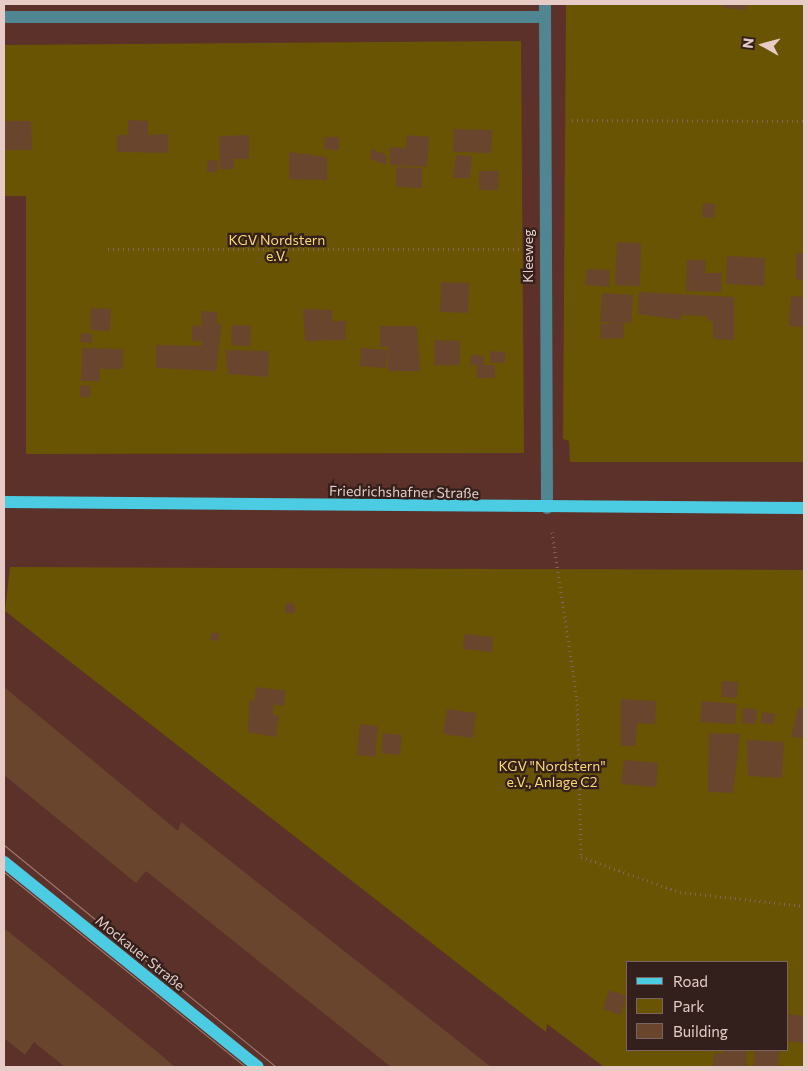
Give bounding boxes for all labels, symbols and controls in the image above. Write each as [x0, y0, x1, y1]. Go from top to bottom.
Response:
north arrow [738, 20, 788, 70]
text: N [739, 37, 757, 49]
street label: Kleeweg [520, 229, 536, 283]
park label: KGV Nordstern e.V. [229, 232, 325, 264]
street label: Friedrichshafner Straße [329, 482, 479, 502]
park label: KGV "Nordstern" e.V., Anlage C2 [498, 758, 606, 790]
street label: Mockauer Straße [92, 912, 188, 994]
legend [626, 961, 788, 1051]
text: Road [673, 972, 708, 990]
text: Park [673, 997, 704, 1015]
text: Building [673, 1022, 728, 1040]

